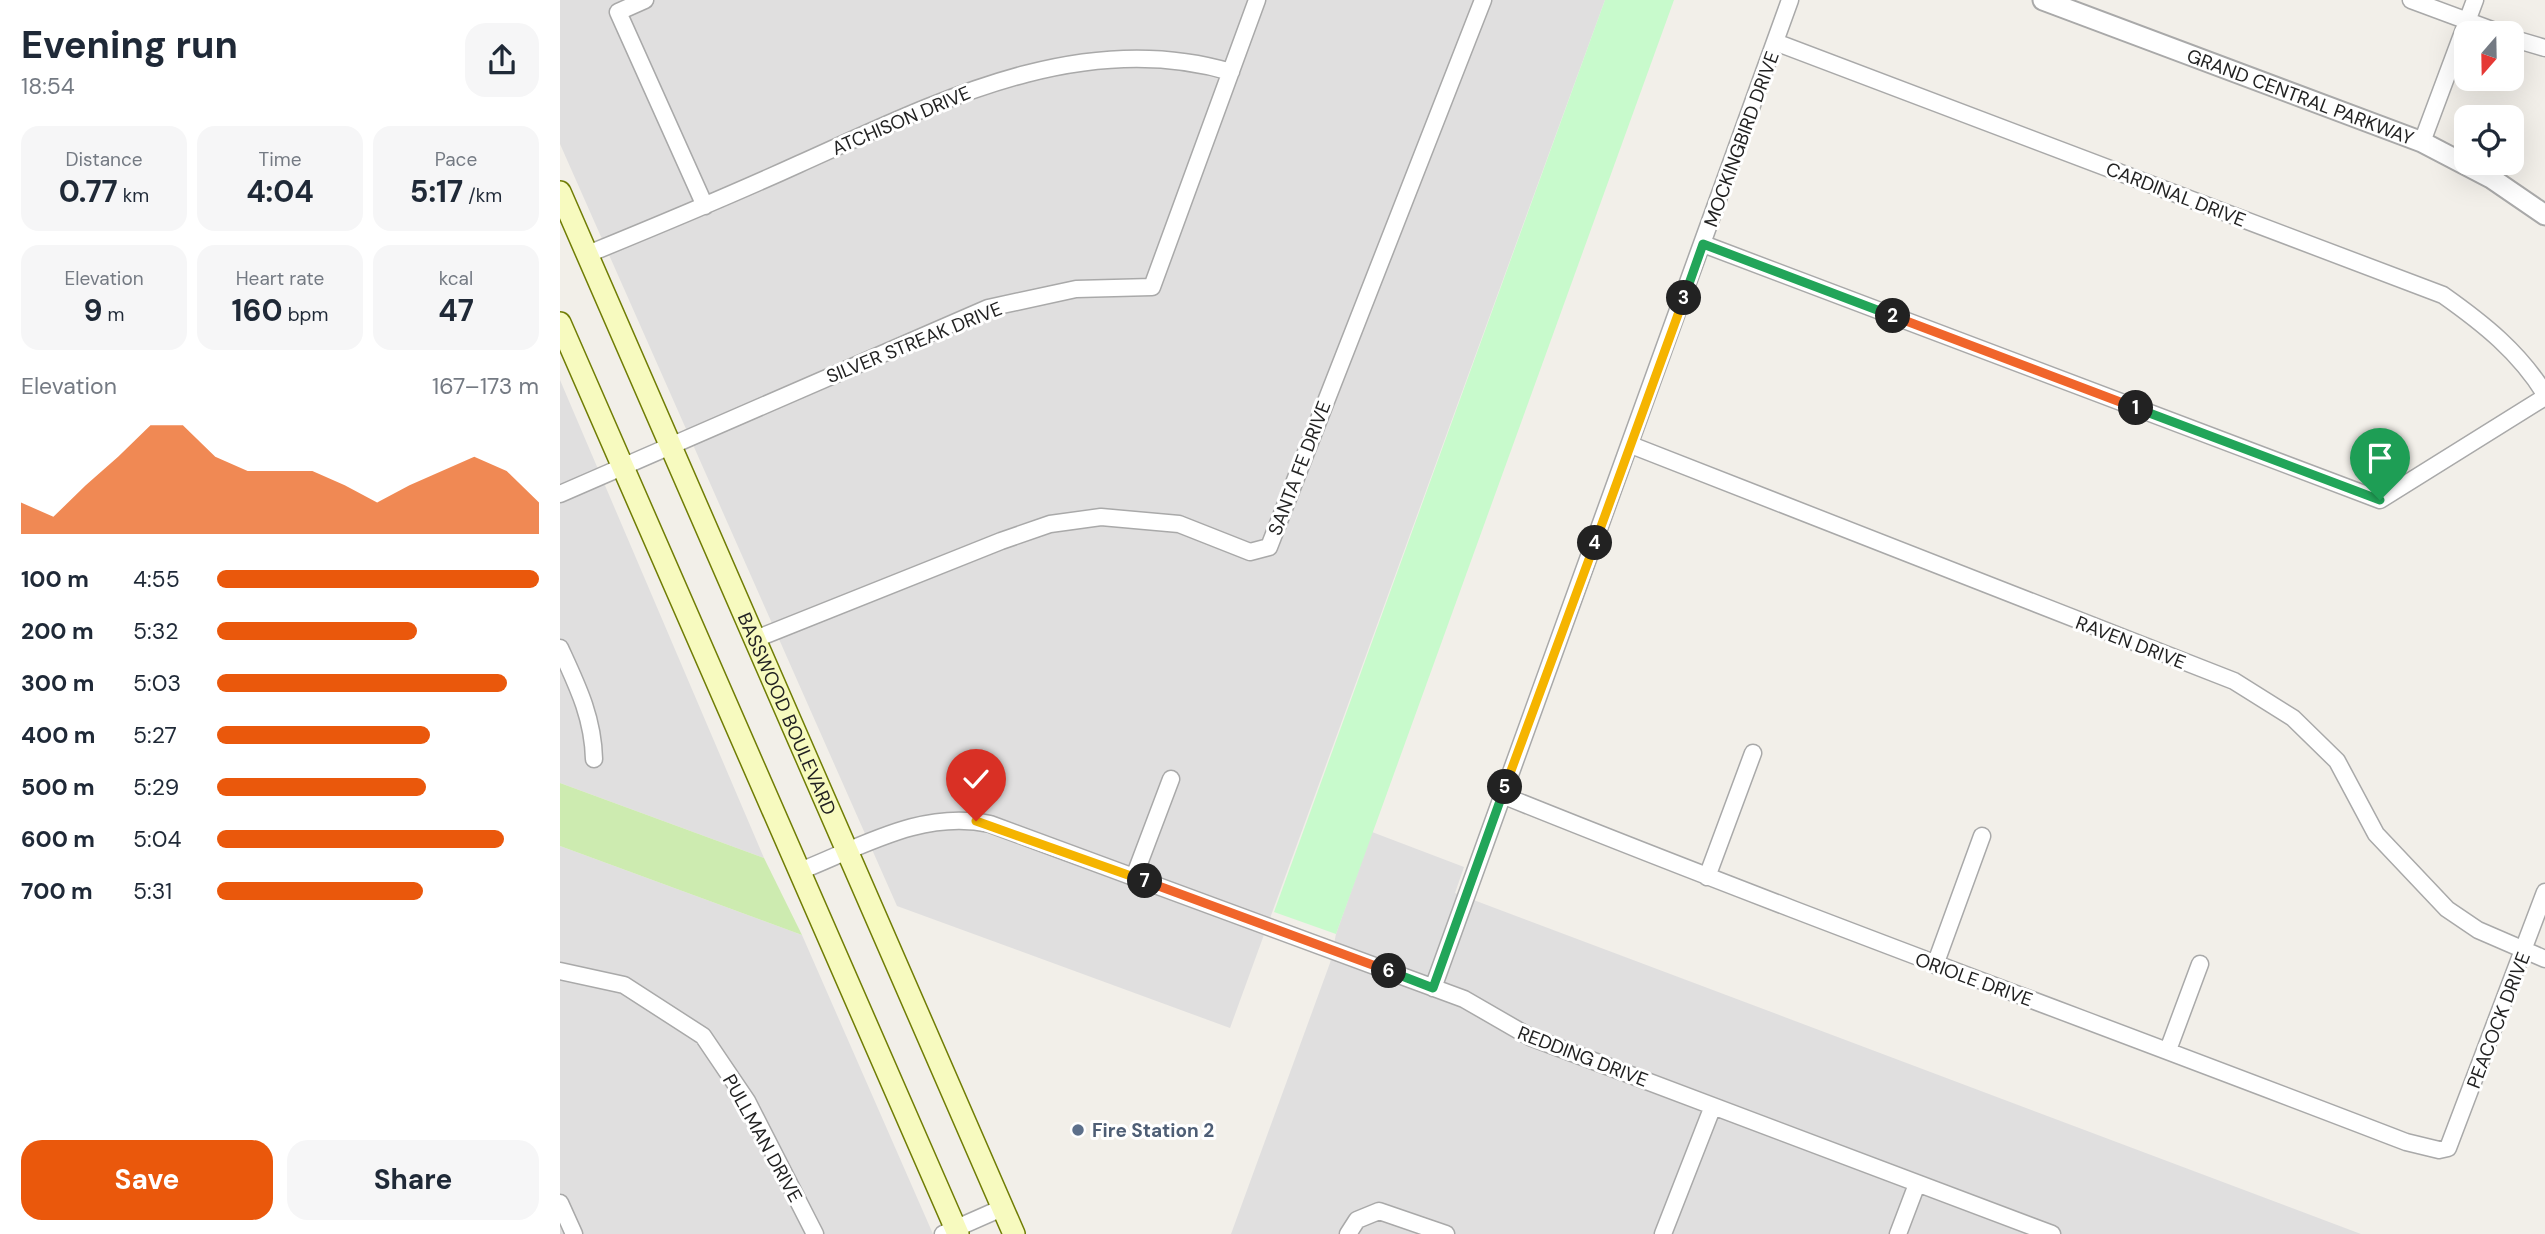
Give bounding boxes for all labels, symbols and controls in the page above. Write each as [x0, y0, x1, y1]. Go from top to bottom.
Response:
text: Evening run [21, 20, 238, 70]
north arrow [2454, 21, 2524, 91]
map controls [2454, 21, 2524, 175]
button: share [465, 23, 539, 97]
street label: GRAND CENTRAL PARKWAY [2183, 43, 2417, 151]
street label: MOCKINGBIRD DRIVE [1698, 48, 1785, 230]
text: 18:54 [21, 71, 75, 101]
street label: ATCHISON DRIVE [828, 80, 974, 161]
button: locate [2454, 105, 2524, 175]
text: Distance [65, 147, 143, 172]
text: Time [259, 147, 301, 172]
text: Pace [435, 147, 477, 172]
street label: CARDINAL DRIVE [2102, 156, 2249, 233]
text: 0.77 [59, 172, 118, 211]
text: 4:04 [246, 172, 314, 211]
text: 5:17 [410, 172, 463, 211]
text: km [118, 183, 149, 208]
text: /km [463, 183, 502, 208]
text: Elevation [64, 266, 144, 291]
text: Heart rate [236, 266, 324, 291]
text: kcal [439, 266, 473, 291]
pin: 3 [1666, 280, 1702, 316]
text: 3 [1678, 285, 1689, 310]
text: 9 [83, 291, 103, 330]
text: 160 [232, 291, 283, 330]
text: 47 [438, 291, 474, 330]
street label: SILVER STREAK DRIVE [823, 296, 1006, 389]
pin: 2 [1876, 298, 1910, 334]
text: m [103, 302, 125, 327]
text: bpm [283, 302, 328, 327]
text: 2 [1887, 303, 1898, 328]
text: Elevation [21, 371, 117, 401]
text: 167–173 m [432, 371, 539, 401]
pin: 1 [2118, 390, 2154, 426]
text: 1 [2132, 395, 2139, 420]
street label: SANTA FE DRIVE [1262, 398, 1337, 539]
pin [2350, 428, 2410, 500]
icon: arrive [2361, 439, 2399, 477]
pin: 4 [1578, 526, 1612, 560]
text: 4 [1588, 530, 1601, 555]
text: 100 m [21, 564, 89, 594]
text: 4:55 [133, 564, 180, 594]
street label: BASSWOOD BOULEVARD [732, 609, 842, 819]
street label: RAVEN DRIVE [2072, 610, 2189, 675]
text: 200 m [21, 616, 94, 646]
text: 5:32 [133, 616, 179, 646]
text: 300 m [21, 668, 94, 698]
text: 5:03 [133, 668, 181, 698]
text: 400 m [21, 720, 95, 750]
text: 5:27 [133, 720, 177, 750]
pin [946, 749, 1006, 821]
icon: check [957, 760, 995, 798]
pin: 5 [1488, 770, 1522, 804]
text: 500 m [21, 772, 95, 802]
text: 5:29 [133, 772, 179, 802]
text: 5 [1499, 774, 1510, 799]
text: 600 m [21, 824, 95, 854]
text: 5:04 [133, 824, 181, 854]
pin: 7 [1128, 864, 1162, 898]
text: 7 [1139, 868, 1150, 893]
text: 700 m [21, 876, 93, 906]
text: 5:31 [133, 876, 172, 906]
street label: ORIOLE DRIVE [1912, 947, 2036, 1012]
street label: PEACOCK DRIVE [2461, 948, 2536, 1092]
pin: 6 [1372, 954, 1406, 988]
text: 6 [1382, 958, 1395, 983]
street label: REDDING DRIVE [1514, 1020, 1651, 1093]
street label: PULLMAN DRIVE [717, 1070, 808, 1207]
place label: Fire Station 2 [1092, 1118, 1214, 1143]
marker: Fire Station 2 [1070, 1122, 1086, 1138]
button: Save [21, 1140, 273, 1220]
button: Share [287, 1140, 539, 1220]

